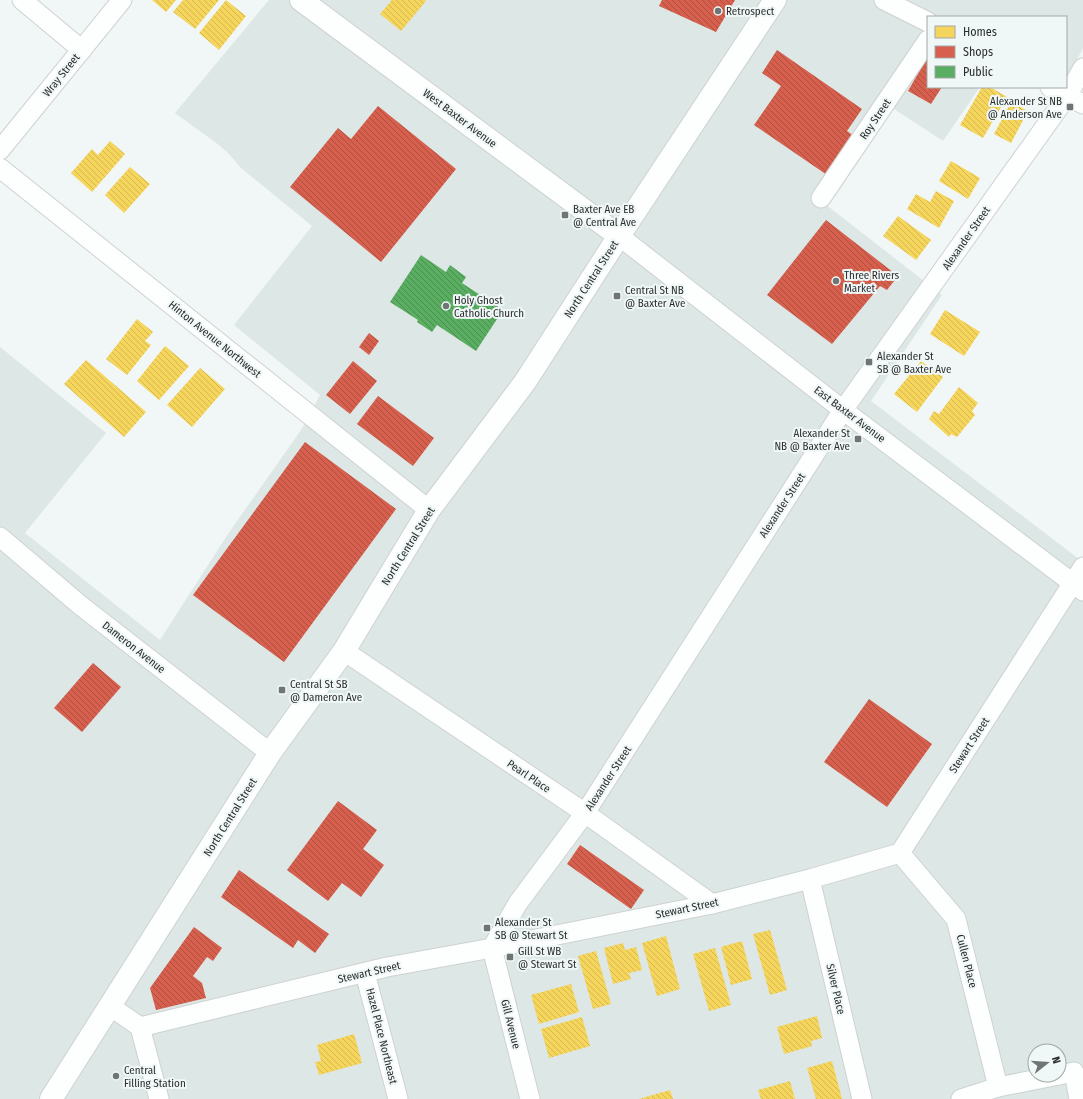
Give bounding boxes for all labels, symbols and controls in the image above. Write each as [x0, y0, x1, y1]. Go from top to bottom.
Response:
place label: Retrospect [726, 5, 775, 18]
marker: Retrospect [713, 6, 723, 16]
legend [927, 16, 1067, 88]
text: Homes [963, 25, 997, 39]
text: Shops [963, 45, 993, 59]
street label: Wray Street [40, 51, 83, 99]
text: Public [963, 65, 993, 79]
street label: West Baxter Avenue [420, 86, 499, 150]
place label: Alexander St NB @ Anderson Ave [988, 95, 1062, 121]
street label: Roy Street [857, 96, 894, 142]
marker: Alexander St NB @ Anderson Ave [1065, 102, 1075, 112]
place label: Baxter Ave EB @ Central Ave [573, 203, 636, 229]
street label: Alexander Street [940, 204, 993, 273]
marker: Baxter Ave EB @ Central Ave [560, 210, 570, 220]
street label: North Central Street [562, 238, 622, 320]
place label: Three Rivers Market [844, 269, 900, 295]
marker: Three Rivers Market [831, 276, 841, 286]
place label: Central St NB @ Baxter Ave [625, 284, 685, 310]
marker: Central St NB @ Baxter Ave [612, 291, 622, 301]
place label: Holy Ghost Catholic Church [454, 294, 524, 320]
street label: Hinton Avenue Northwest [166, 298, 264, 381]
marker: Holy Ghost Catholic Church [441, 301, 451, 311]
place label: Alexander St SB @ Baxter Ave [877, 350, 951, 376]
marker: Alexander St SB @ Baxter Ave [864, 357, 874, 367]
street label: East Baxter Avenue [812, 383, 888, 445]
place label: Alexander St NB @ Baxter Ave [774, 427, 850, 453]
marker: Alexander St NB @ Baxter Ave [853, 434, 863, 444]
street label: Alexander Street [757, 470, 808, 540]
street label: North Central Street [379, 504, 438, 588]
street label: Dameron Avenue [100, 619, 168, 676]
place label: Central St SB @ Dameron Ave [290, 678, 362, 704]
marker: Central St SB @ Dameron Ave [277, 685, 287, 695]
street label: Stewart Street [947, 715, 992, 776]
street label: Alexander Street [583, 743, 634, 813]
street label: Pearl Place [505, 757, 553, 796]
street label: North Central Street [201, 775, 260, 859]
street label: Stewart Street [655, 895, 720, 921]
place label: Alexander St SB @ Stewart St [495, 916, 568, 942]
marker: Alexander St SB @ Stewart St [482, 923, 492, 933]
street label: Cullen Place [954, 933, 979, 989]
place label: Gill St WB @ Stewart St [518, 945, 577, 971]
marker: Gill St WB @ Stewart St [505, 952, 515, 962]
street label: Stewart Street [337, 959, 402, 986]
street label: Silver Place [823, 963, 848, 1016]
street label: Hazel Place Northeast [363, 987, 400, 1086]
street label: Gill Avenue [498, 998, 523, 1050]
north arrow [1027, 1043, 1067, 1083]
text: N [1049, 1055, 1063, 1065]
place label: Central Filling Station [124, 1064, 186, 1090]
marker: Central Filling Station [111, 1071, 121, 1081]

